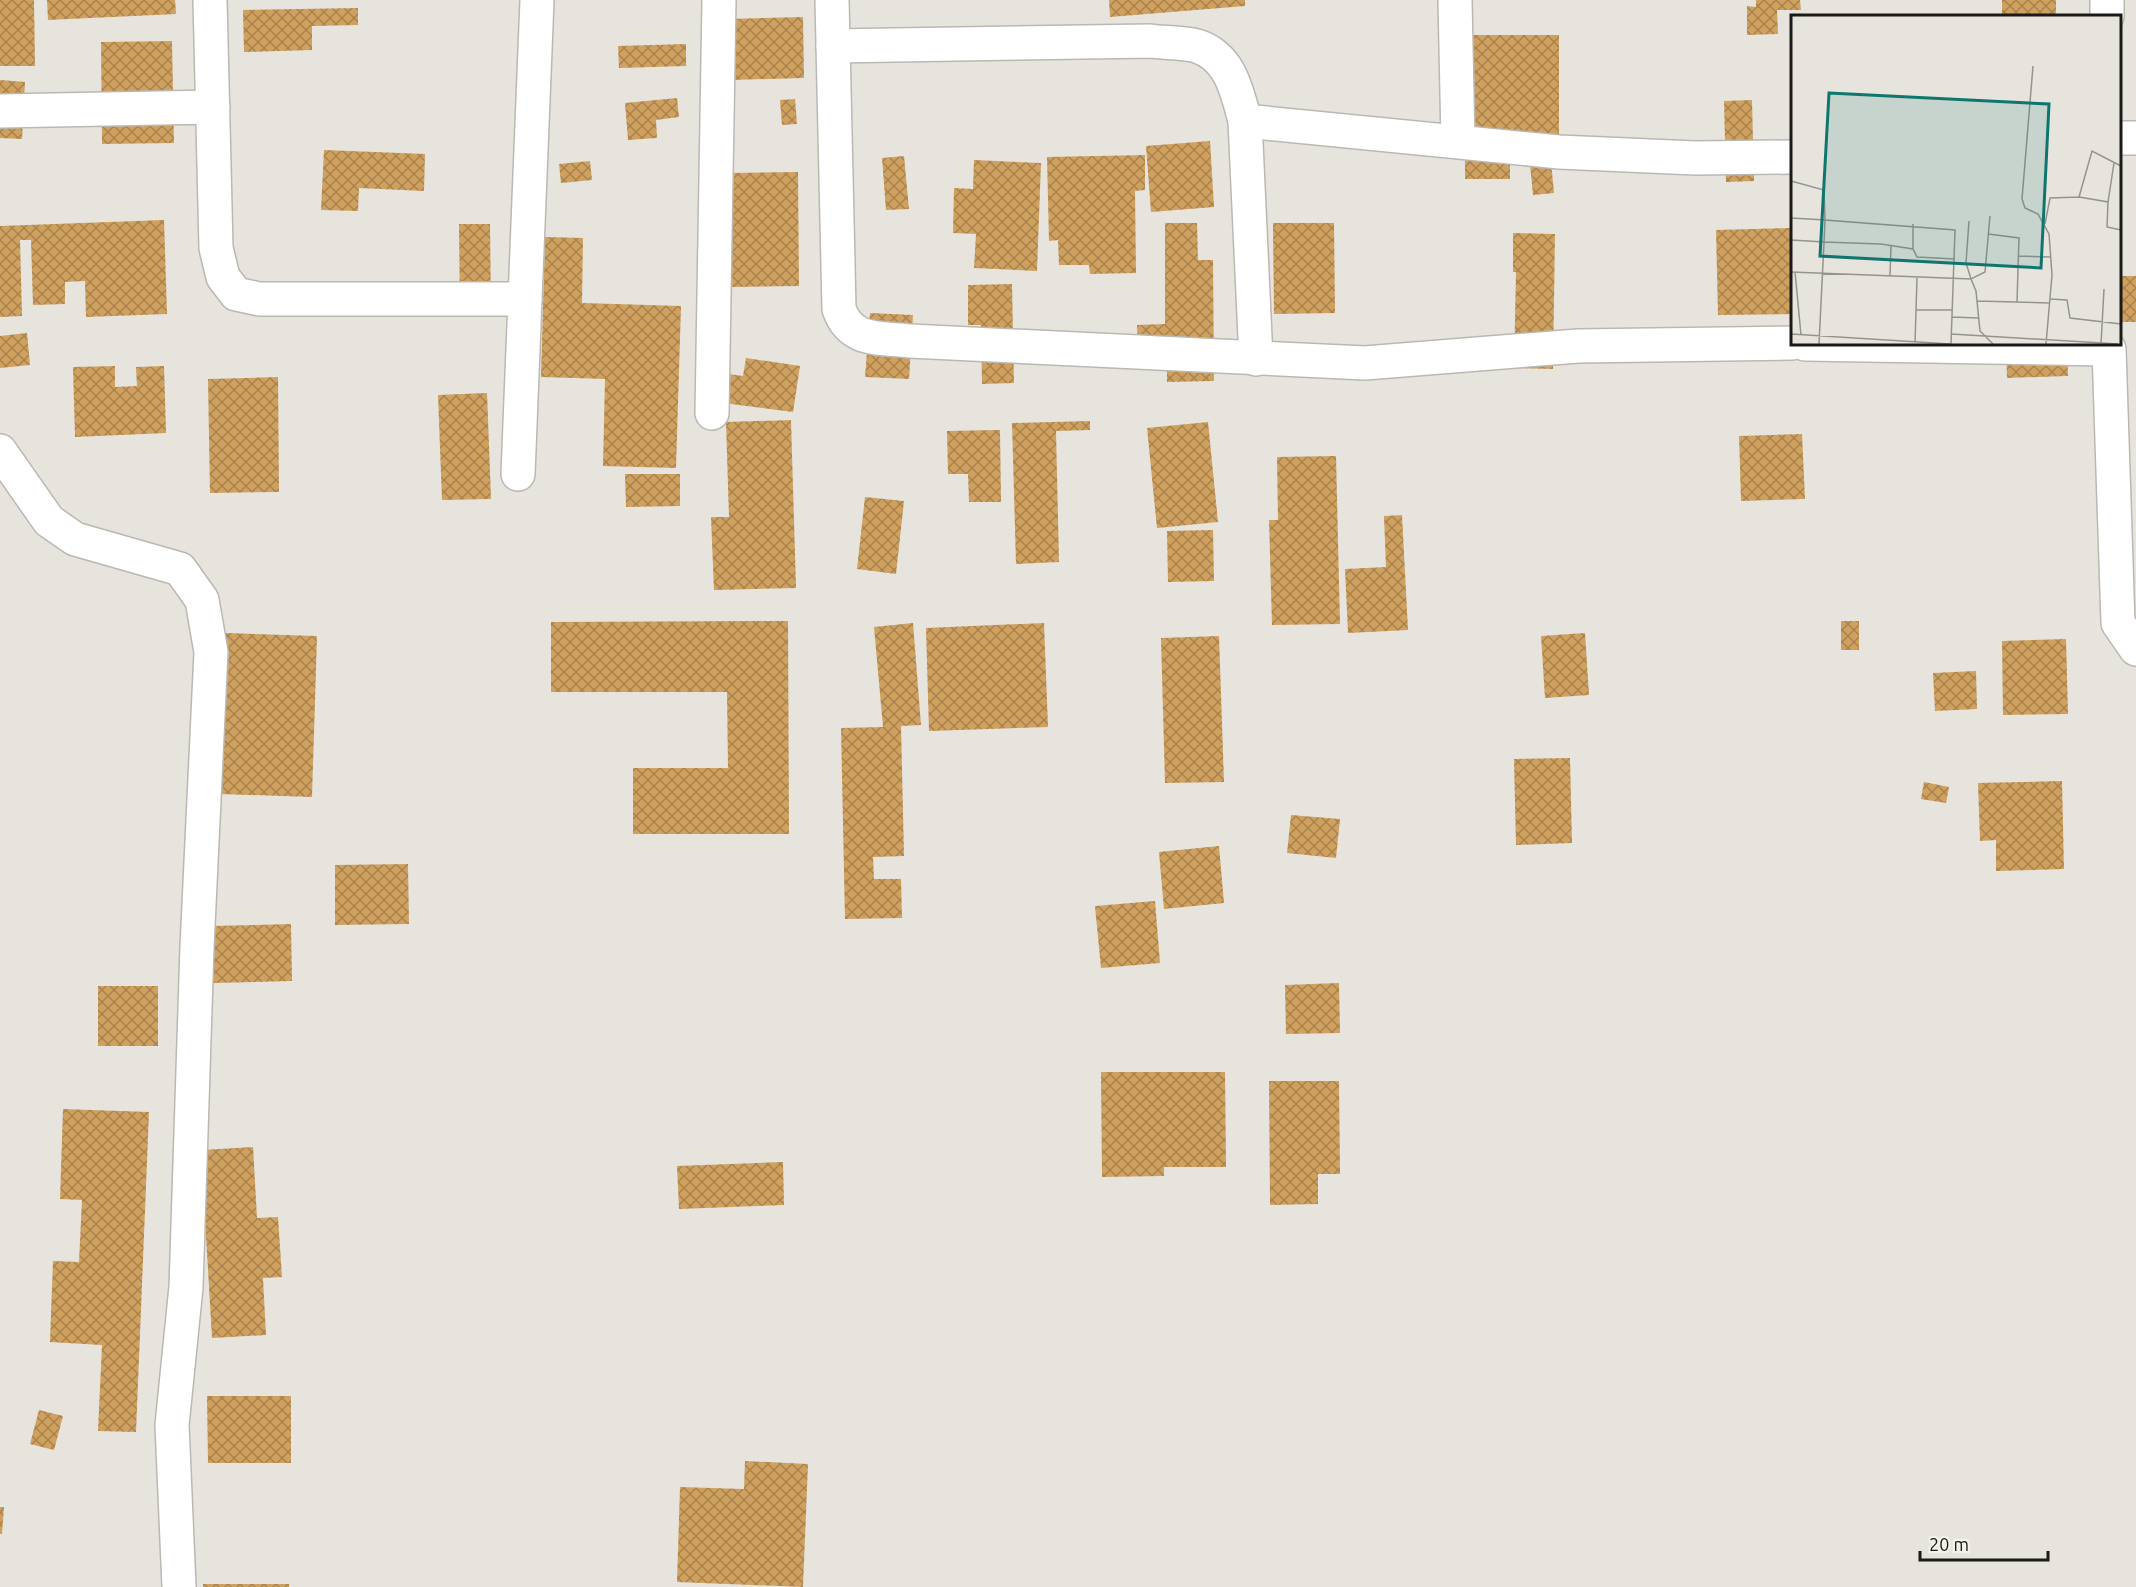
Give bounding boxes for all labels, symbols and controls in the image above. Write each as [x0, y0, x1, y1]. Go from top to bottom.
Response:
inset map [1791, 15, 2121, 345]
scale bar [1920, 1524, 2048, 1562]
text: 20 m [1929, 1534, 1969, 1554]

